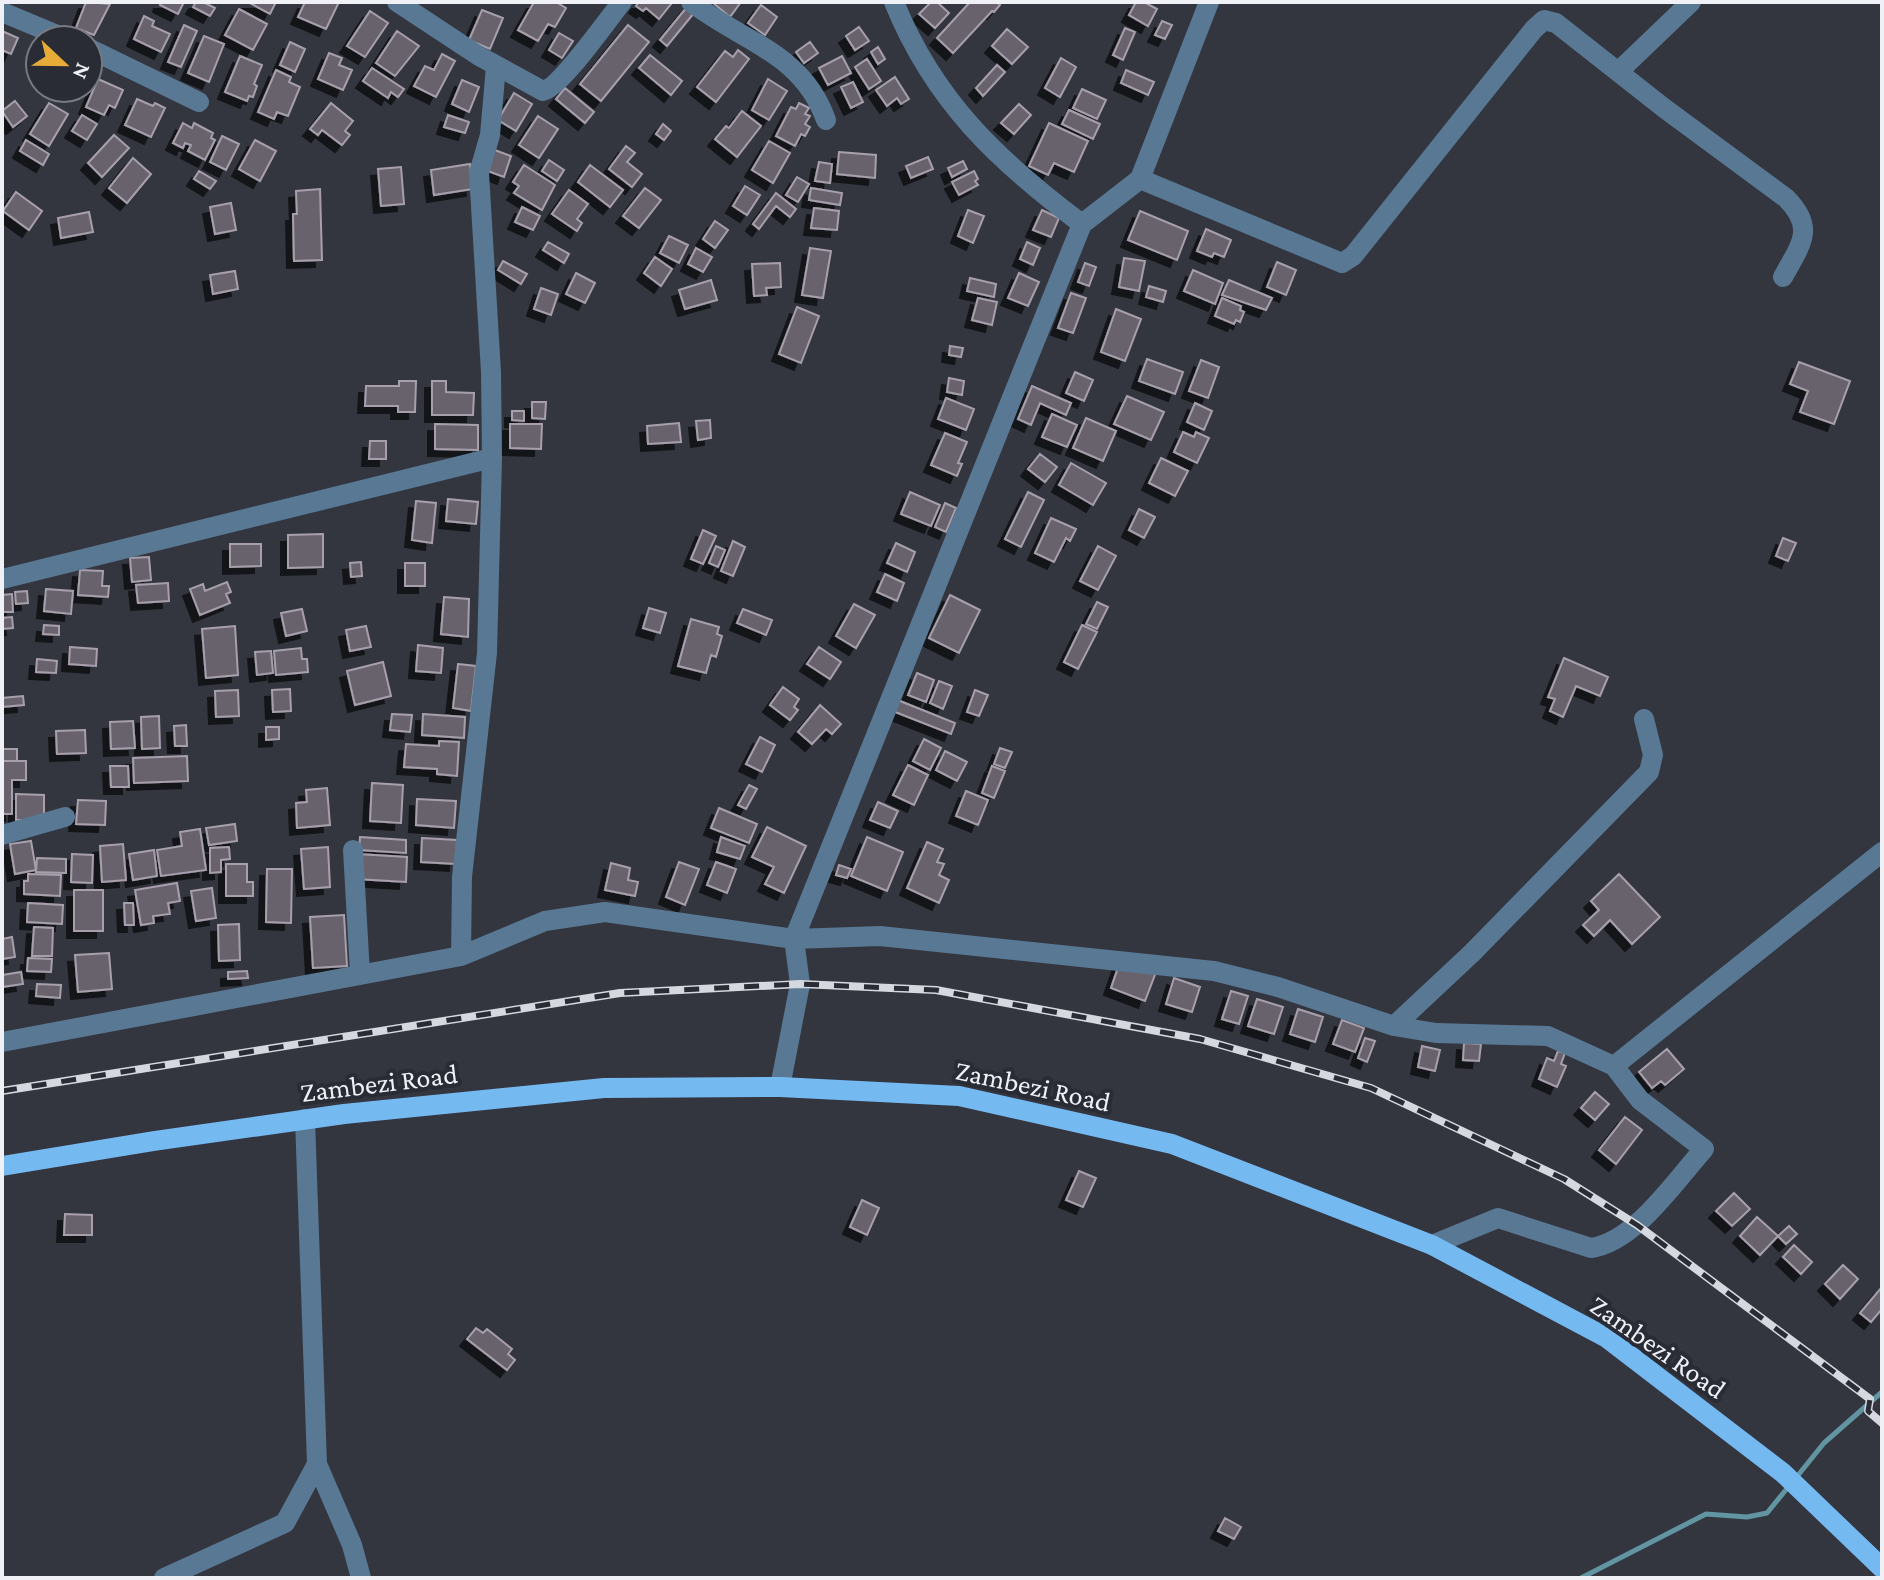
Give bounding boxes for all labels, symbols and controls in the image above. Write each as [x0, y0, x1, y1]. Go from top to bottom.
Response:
north arrow [24, 24, 104, 104]
text: N [68, 60, 96, 83]
street label: Zambezi Road [953, 1054, 1114, 1118]
street label: Zambezi Road [299, 1058, 460, 1108]
street label: Zambezi Road [1584, 1289, 1732, 1405]

